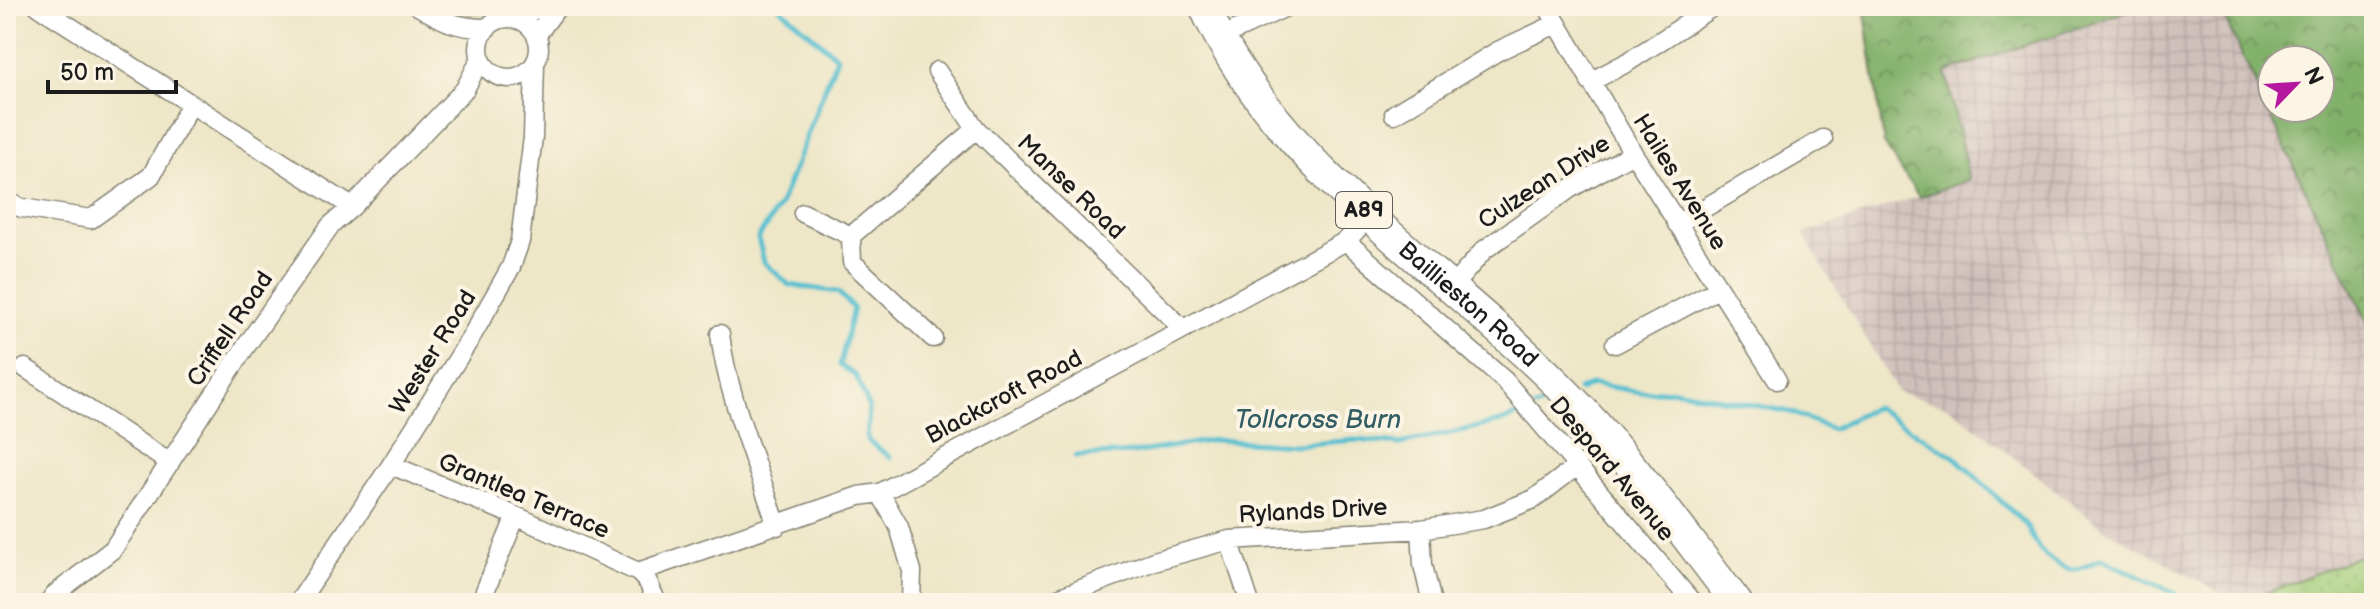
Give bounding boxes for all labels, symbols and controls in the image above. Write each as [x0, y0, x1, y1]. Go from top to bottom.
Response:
scale bar [48, 44, 176, 94]
north arrow [2256, 44, 2336, 124]
text: 50 m [60, 58, 114, 87]
text: N [2297, 63, 2328, 89]
street label: Hailes Avenue [1627, 109, 1733, 255]
street label: Manse Road [1011, 128, 1131, 246]
street label: Culzean Drive [1473, 129, 1615, 235]
road number: A89 [1336, 192, 1392, 228]
street label: Baillieston Road [1393, 235, 1545, 373]
street label: Criffell Road [181, 266, 279, 392]
street label: Wester Road [383, 285, 483, 419]
street label: Blackcroft Road [921, 344, 1087, 450]
street label: Despard Avenue [1543, 391, 1681, 547]
water label: Tollcross Burn [1235, 405, 1401, 436]
street label: Grantlea Terrace [434, 447, 614, 545]
street label: Rylands Drive [1238, 493, 1388, 529]

